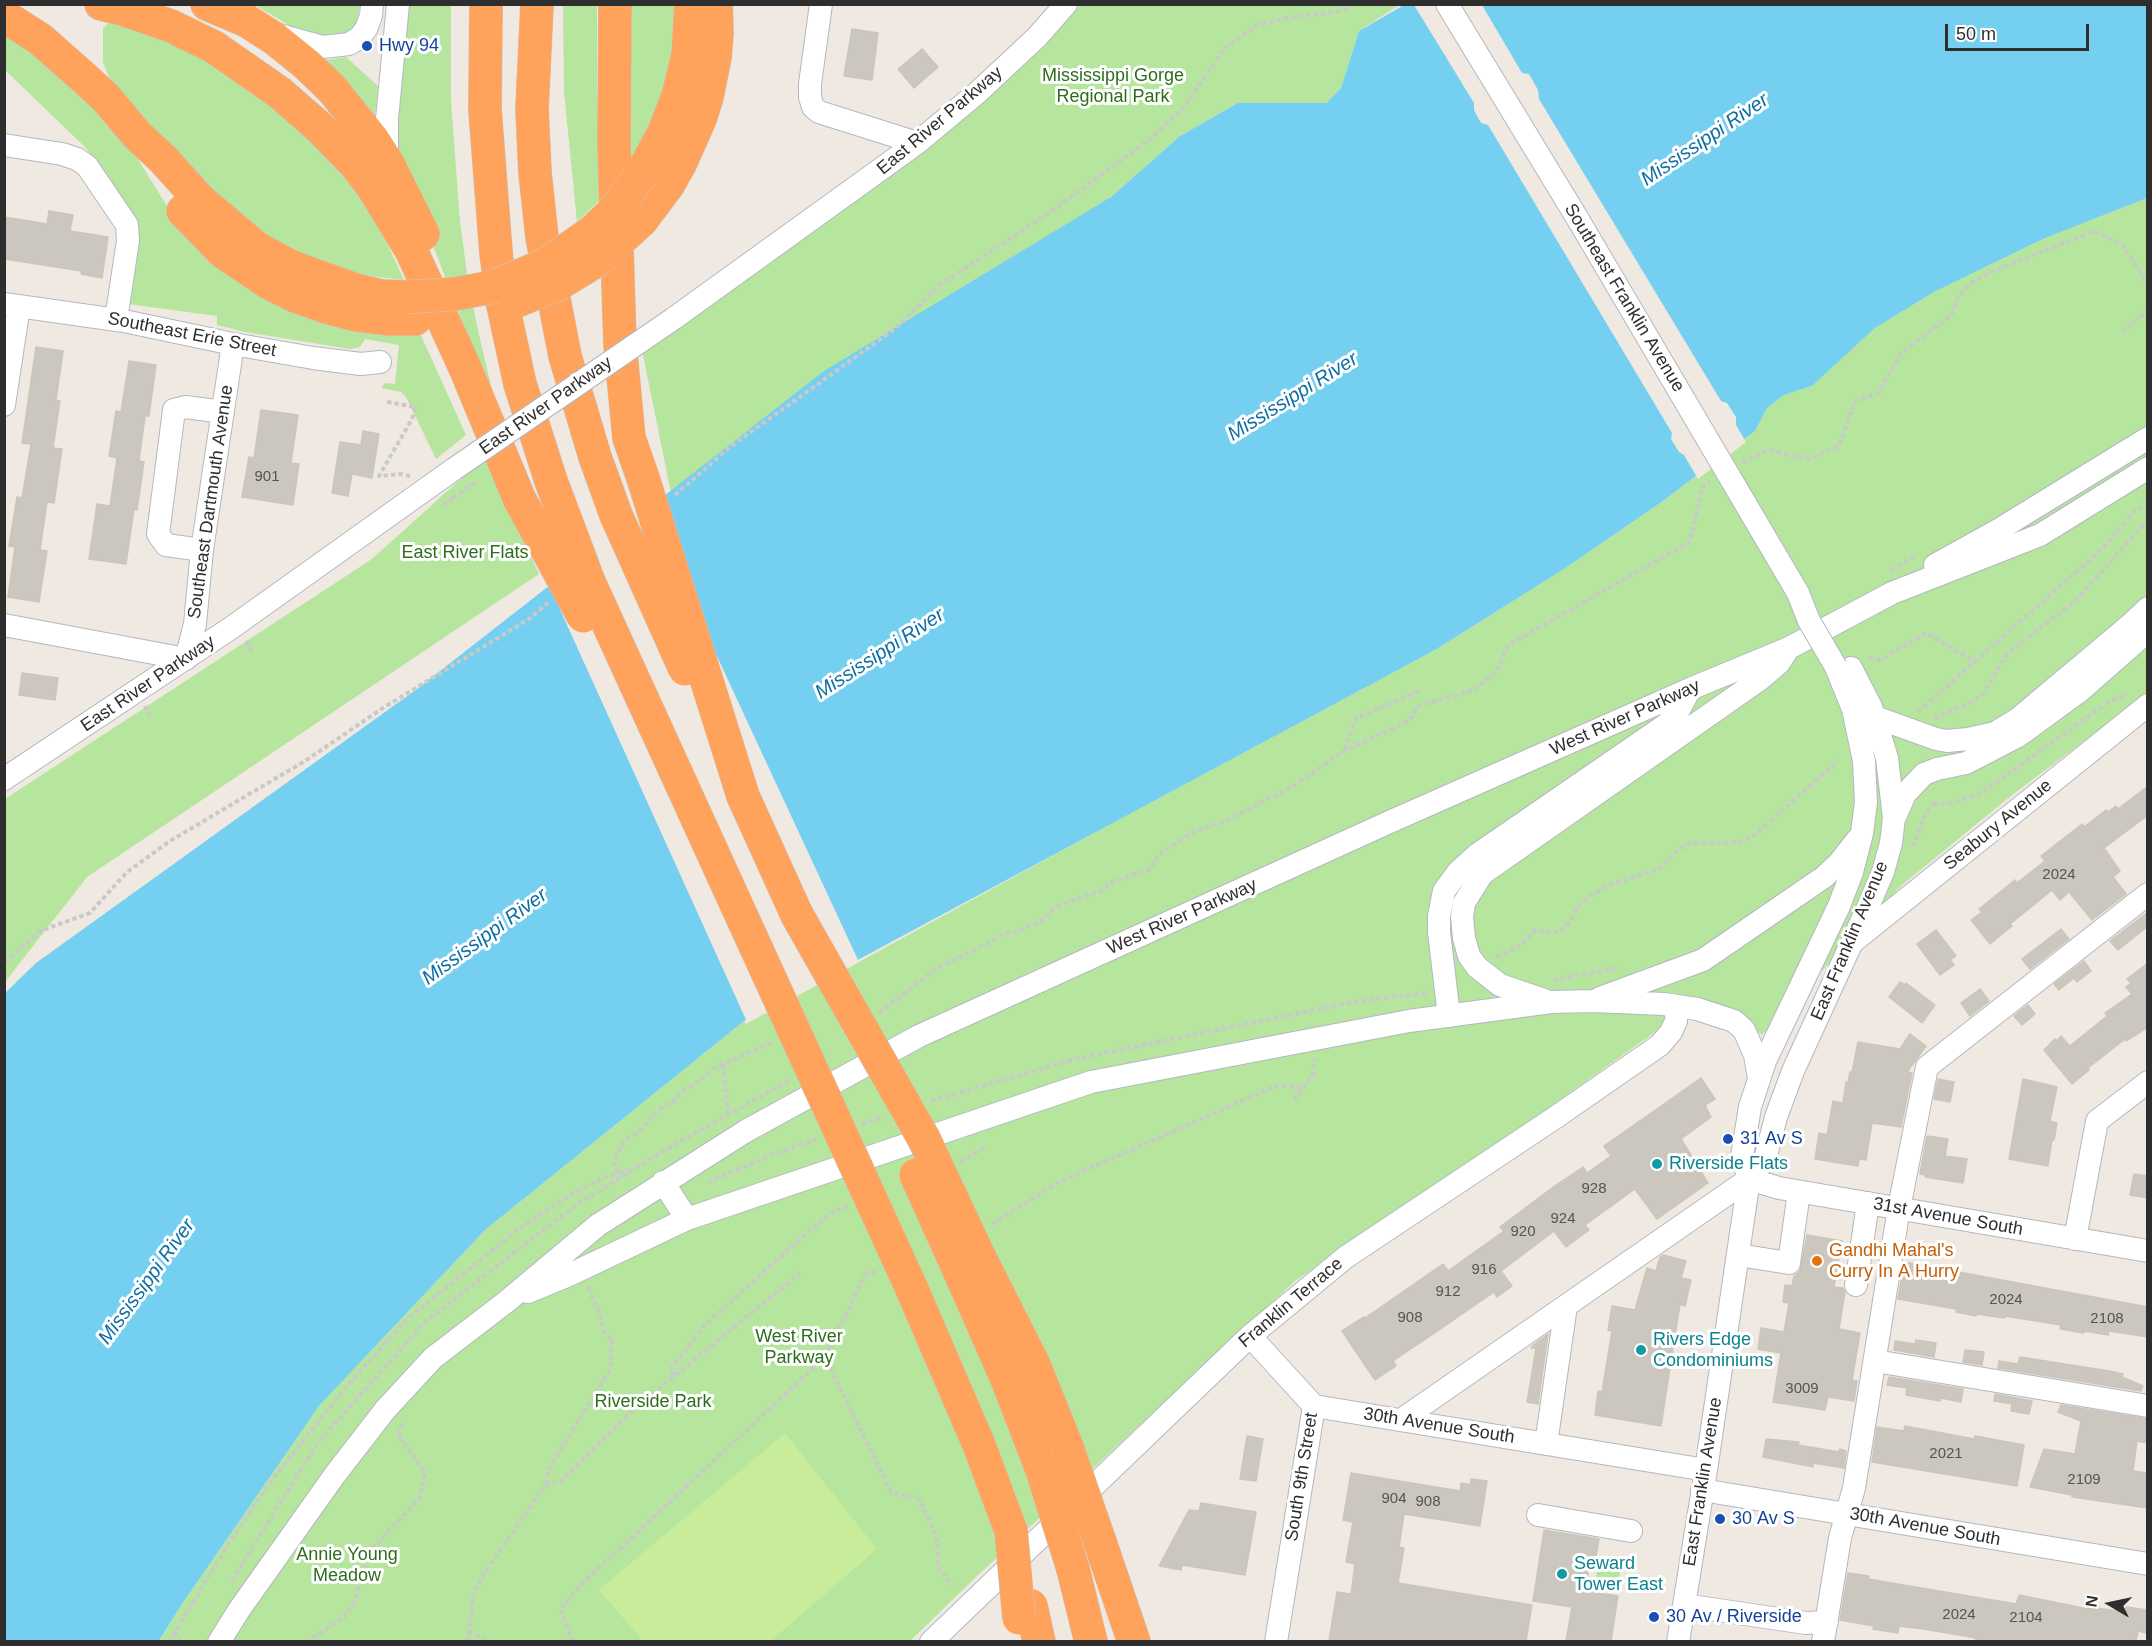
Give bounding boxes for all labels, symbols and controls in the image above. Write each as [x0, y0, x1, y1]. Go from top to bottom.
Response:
scale bar [1948, 12, 2092, 50]
text: 50 m [1956, 24, 1996, 44]
place label: Hwy 94 [379, 35, 439, 57]
marker: Hwy 94 [360, 39, 374, 53]
street label: East River Parkway [873, 62, 1007, 180]
park label: Mississippi Gorge Regional Park [1042, 65, 1184, 107]
water label: Mississippi River [1637, 88, 1773, 192]
street label: Southeast Franklin Avenue [1559, 200, 1689, 396]
street label: Southeast Erie Street [106, 308, 278, 362]
water label: Mississippi River [1224, 347, 1362, 447]
street label: East River Parkway [475, 352, 617, 460]
street label: Southeast Dartmouth Avenue [184, 384, 238, 620]
house number: 901 [254, 468, 280, 486]
park label: East River Flats [401, 542, 529, 564]
water label: Mississippi River [811, 603, 949, 705]
street label: East River Parkway [77, 631, 219, 737]
street label: West River Parkway [1547, 675, 1703, 761]
street label: Seabury Avenue [1940, 775, 2056, 875]
street label: East Franklin Avenue [1807, 858, 1893, 1024]
house number: 2024 [2042, 866, 2076, 884]
street label: West River Parkway [1104, 874, 1260, 960]
water label: Mississippi River [418, 884, 552, 990]
place label: 31 Av S [1740, 1128, 1803, 1150]
marker: 31 Av S [1721, 1132, 1735, 1146]
place label: Riverside Flats [1669, 1153, 1788, 1175]
marker: Riverside Flats [1650, 1157, 1664, 1171]
house number: 928 [1581, 1180, 1607, 1198]
street label: 31st Avenue South [1871, 1193, 2025, 1241]
house number: 924 [1550, 1210, 1576, 1228]
water label: Mississippi River [94, 1215, 200, 1349]
house number: 920 [1510, 1223, 1536, 1241]
place label: Gandhi Mahal's Curry In A Hurry [1829, 1240, 1959, 1282]
street label: Franklin Terrace [1235, 1253, 1347, 1353]
marker: Gandhi Mahal's Curry In A Hurry [1810, 1254, 1824, 1268]
house number: 916 [1471, 1261, 1497, 1279]
house number: 912 [1435, 1283, 1461, 1301]
house number: 2024 [1989, 1291, 2023, 1309]
house number: 908 [1397, 1309, 1423, 1327]
house number: 2108 [2090, 1310, 2124, 1328]
park label: West River Parkway [755, 1326, 843, 1368]
place label: Rivers Edge Condominiums [1653, 1329, 1773, 1372]
marker: Rivers Edge Condominiums [1634, 1343, 1648, 1357]
house number: 3009 [1785, 1380, 1819, 1398]
park label: Riverside Park [594, 1391, 712, 1413]
street label: East Franklin Avenue [1679, 1396, 1727, 1568]
street label: 30th Avenue South [1362, 1403, 1516, 1449]
street label: South 9th Street [1281, 1411, 1323, 1543]
house number: 2021 [1929, 1445, 1963, 1463]
house number: 2109 [2067, 1471, 2101, 1489]
house number: 904 [1381, 1490, 1407, 1508]
house number: 908 [1415, 1493, 1441, 1511]
street label: 30th Avenue South [1848, 1503, 2002, 1551]
place label: 30 Av S [1732, 1508, 1795, 1530]
marker: 30 Av S [1713, 1512, 1727, 1526]
park label: Annie Young Meadow [296, 1544, 398, 1586]
place label: Seward Tower East [1574, 1553, 1663, 1596]
marker: Seward Tower East [1555, 1567, 1569, 1581]
north arrow [2080, 1574, 2140, 1634]
text: N [2082, 1594, 2101, 1608]
place label: 30 Av / Riverside [1666, 1606, 1802, 1628]
house number: 2024 [1942, 1606, 1976, 1624]
house number: 2104 [2009, 1609, 2043, 1627]
marker: 30 Av / Riverside [1647, 1610, 1661, 1624]

